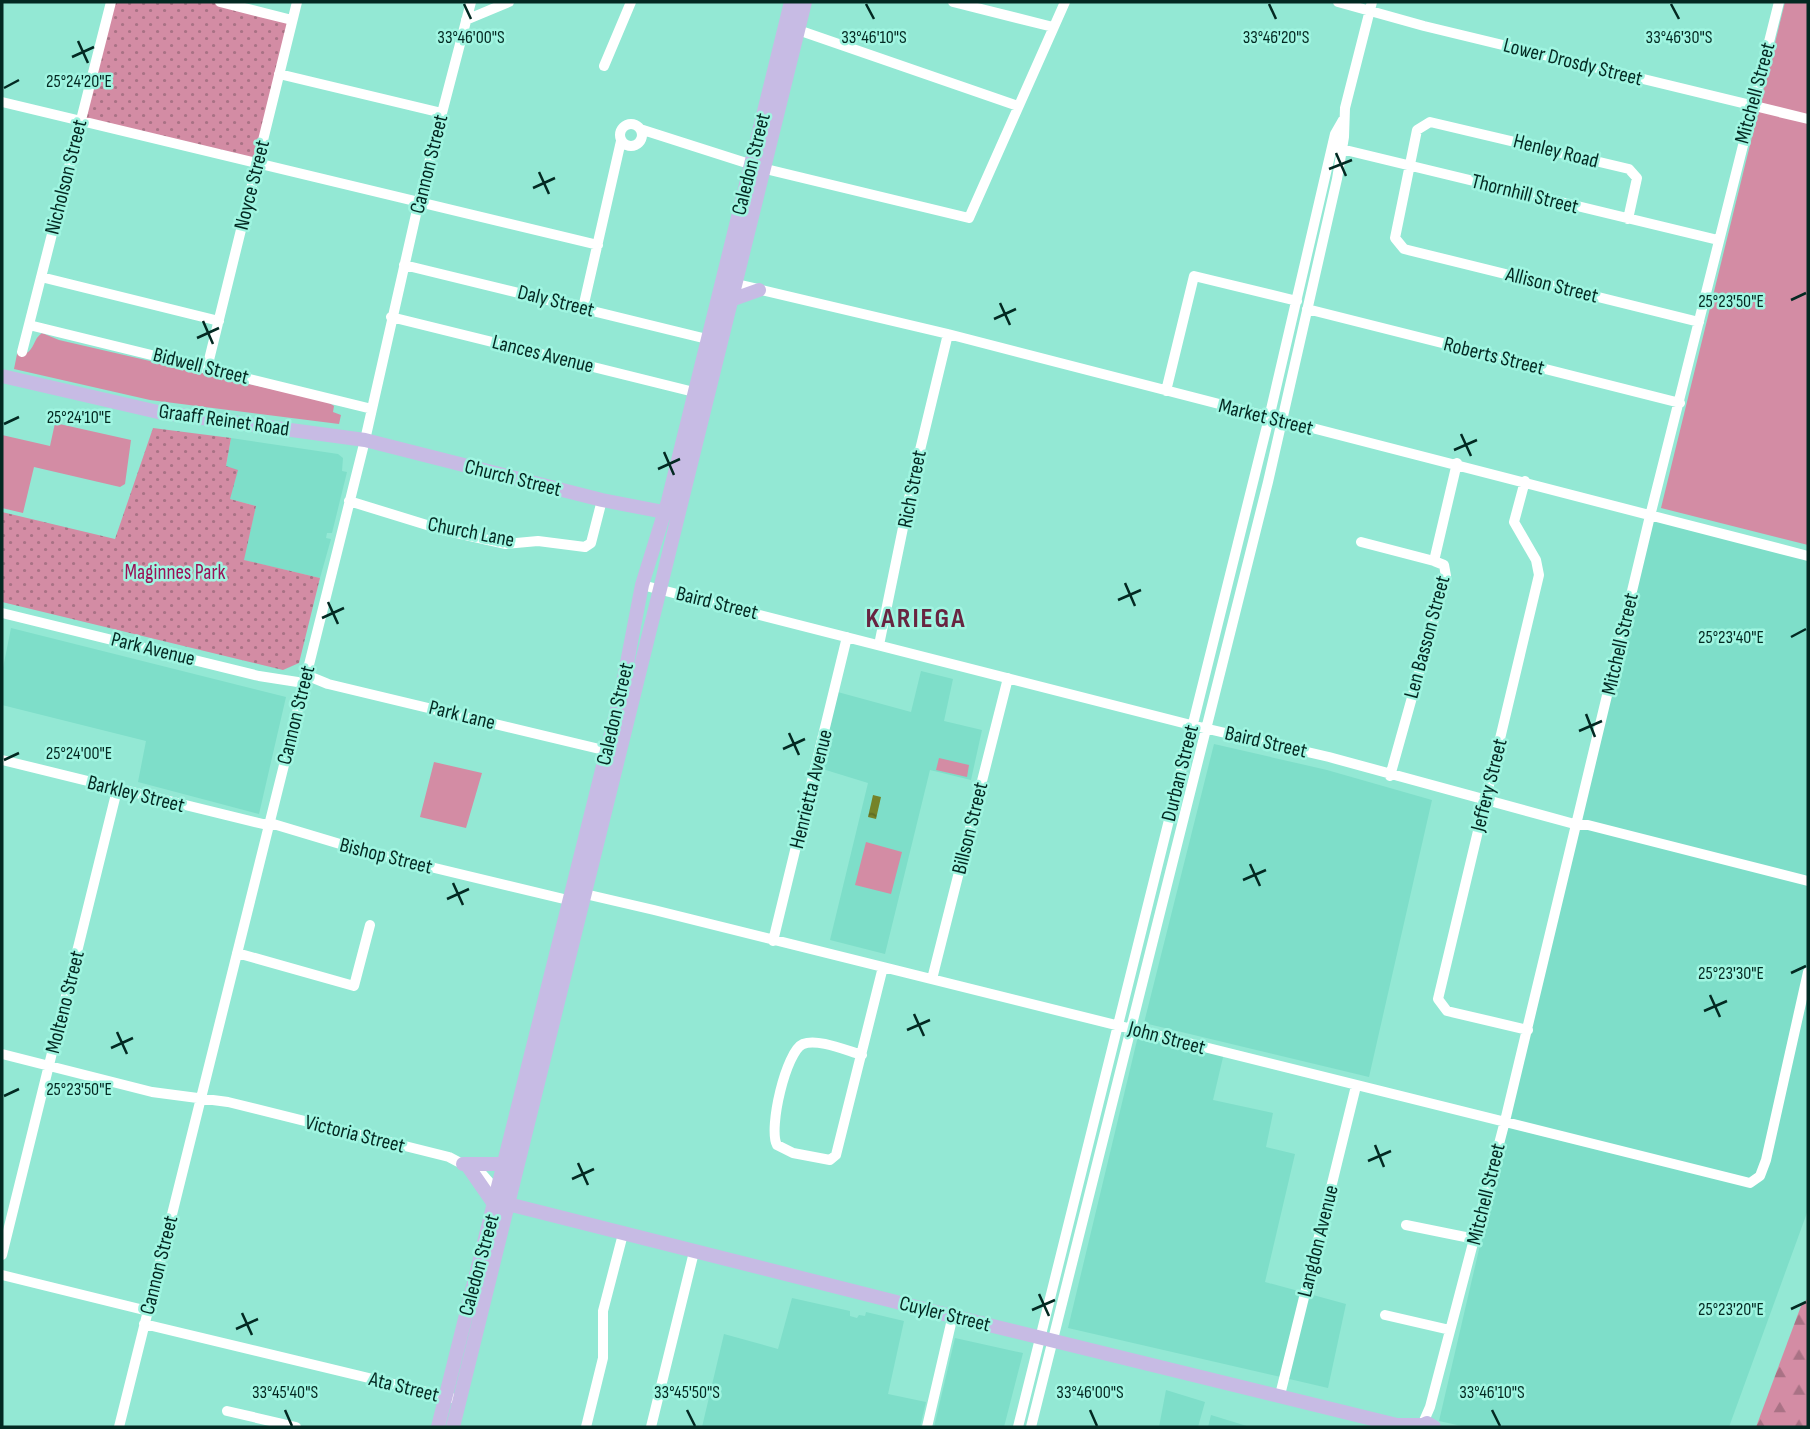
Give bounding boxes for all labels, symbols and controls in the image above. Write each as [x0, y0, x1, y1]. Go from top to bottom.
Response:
text: 33°46'00"S [437, 27, 505, 48]
text: 33°46'10"S [841, 27, 907, 48]
text: 33°46'20"S [1243, 27, 1310, 48]
text: 33°46'30"S [1646, 27, 1713, 48]
street label: Lower Drosdy Street [1501, 33, 1645, 91]
street label: Mitchell Street [1729, 40, 1781, 146]
text: 25°24'20"E [46, 71, 112, 92]
street label: Caledon Street [726, 110, 776, 218]
street label: Cannon Street [405, 112, 453, 216]
street label: Nicholson Street [40, 117, 92, 237]
street label: Henley Road [1511, 128, 1601, 174]
street label: Noyce Street [229, 138, 275, 232]
street label: Thornhill Street [1469, 169, 1581, 219]
street label: Allison Street [1502, 261, 1601, 309]
street label: Daly Street [515, 279, 597, 323]
text: 25°23'50"E [1698, 291, 1764, 312]
street label: Lances Avenue [490, 329, 596, 379]
street label: Roberts Street [1441, 331, 1547, 381]
street label: Bidwell Street [151, 342, 251, 390]
street label: Market Street [1216, 393, 1316, 441]
street label: Graaff Reinet Road [157, 398, 291, 442]
text: 25°24'10"E [47, 407, 111, 428]
street label: Rich Street [892, 448, 932, 530]
street label: Church Street [462, 454, 564, 502]
street label: Church Lane [426, 511, 516, 553]
park label: Maginnes Park [125, 560, 225, 585]
street label: Len Basson Street [1399, 573, 1455, 701]
street label: Baird Street [673, 581, 761, 625]
street label: Mitchell Street [1596, 591, 1644, 697]
district label: KARIEGA [866, 602, 966, 635]
street label: Park Avenue [109, 627, 197, 671]
text: 25°23'40"E [1698, 627, 1764, 648]
street label: Caledon Street [591, 660, 639, 768]
street label: Cannon Street [272, 663, 320, 767]
street label: Park Lane [426, 695, 498, 735]
street label: Baird Street [1223, 720, 1309, 764]
street label: Durban Street [1156, 722, 1204, 824]
street label: Henrietta Avenue [784, 727, 838, 851]
street label: Jeffery Street [1465, 736, 1513, 835]
text: 25°24'00"E [46, 743, 112, 764]
street label: Barkley Street [85, 770, 187, 818]
street label: Billson Street [947, 779, 993, 877]
street label: Bishop Street [337, 832, 435, 880]
street label: Molteno Street [40, 948, 90, 1056]
text: 25°23'30"E [1698, 963, 1764, 984]
street label: John Street [1125, 1015, 1208, 1060]
text: 25°23'50"E [46, 1079, 112, 1100]
street label: Victoria Street [302, 1110, 408, 1158]
street label: Mitchell Street [1461, 1141, 1511, 1247]
street label: Langdon Avenue [1292, 1183, 1344, 1299]
street label: Caledon Street [453, 1211, 505, 1319]
street label: Cannon Street [135, 1213, 183, 1317]
street label: Cuyler Street [897, 1291, 993, 1337]
text: 25°23'20"E [1698, 1299, 1764, 1320]
street label: Ata Street [366, 1366, 442, 1408]
text: 33°45'40"S [252, 1382, 318, 1403]
text: 33°45'50"S [654, 1382, 720, 1403]
text: 33°46'00"S [1056, 1382, 1124, 1403]
text: 33°46'10"S [1459, 1382, 1525, 1403]

